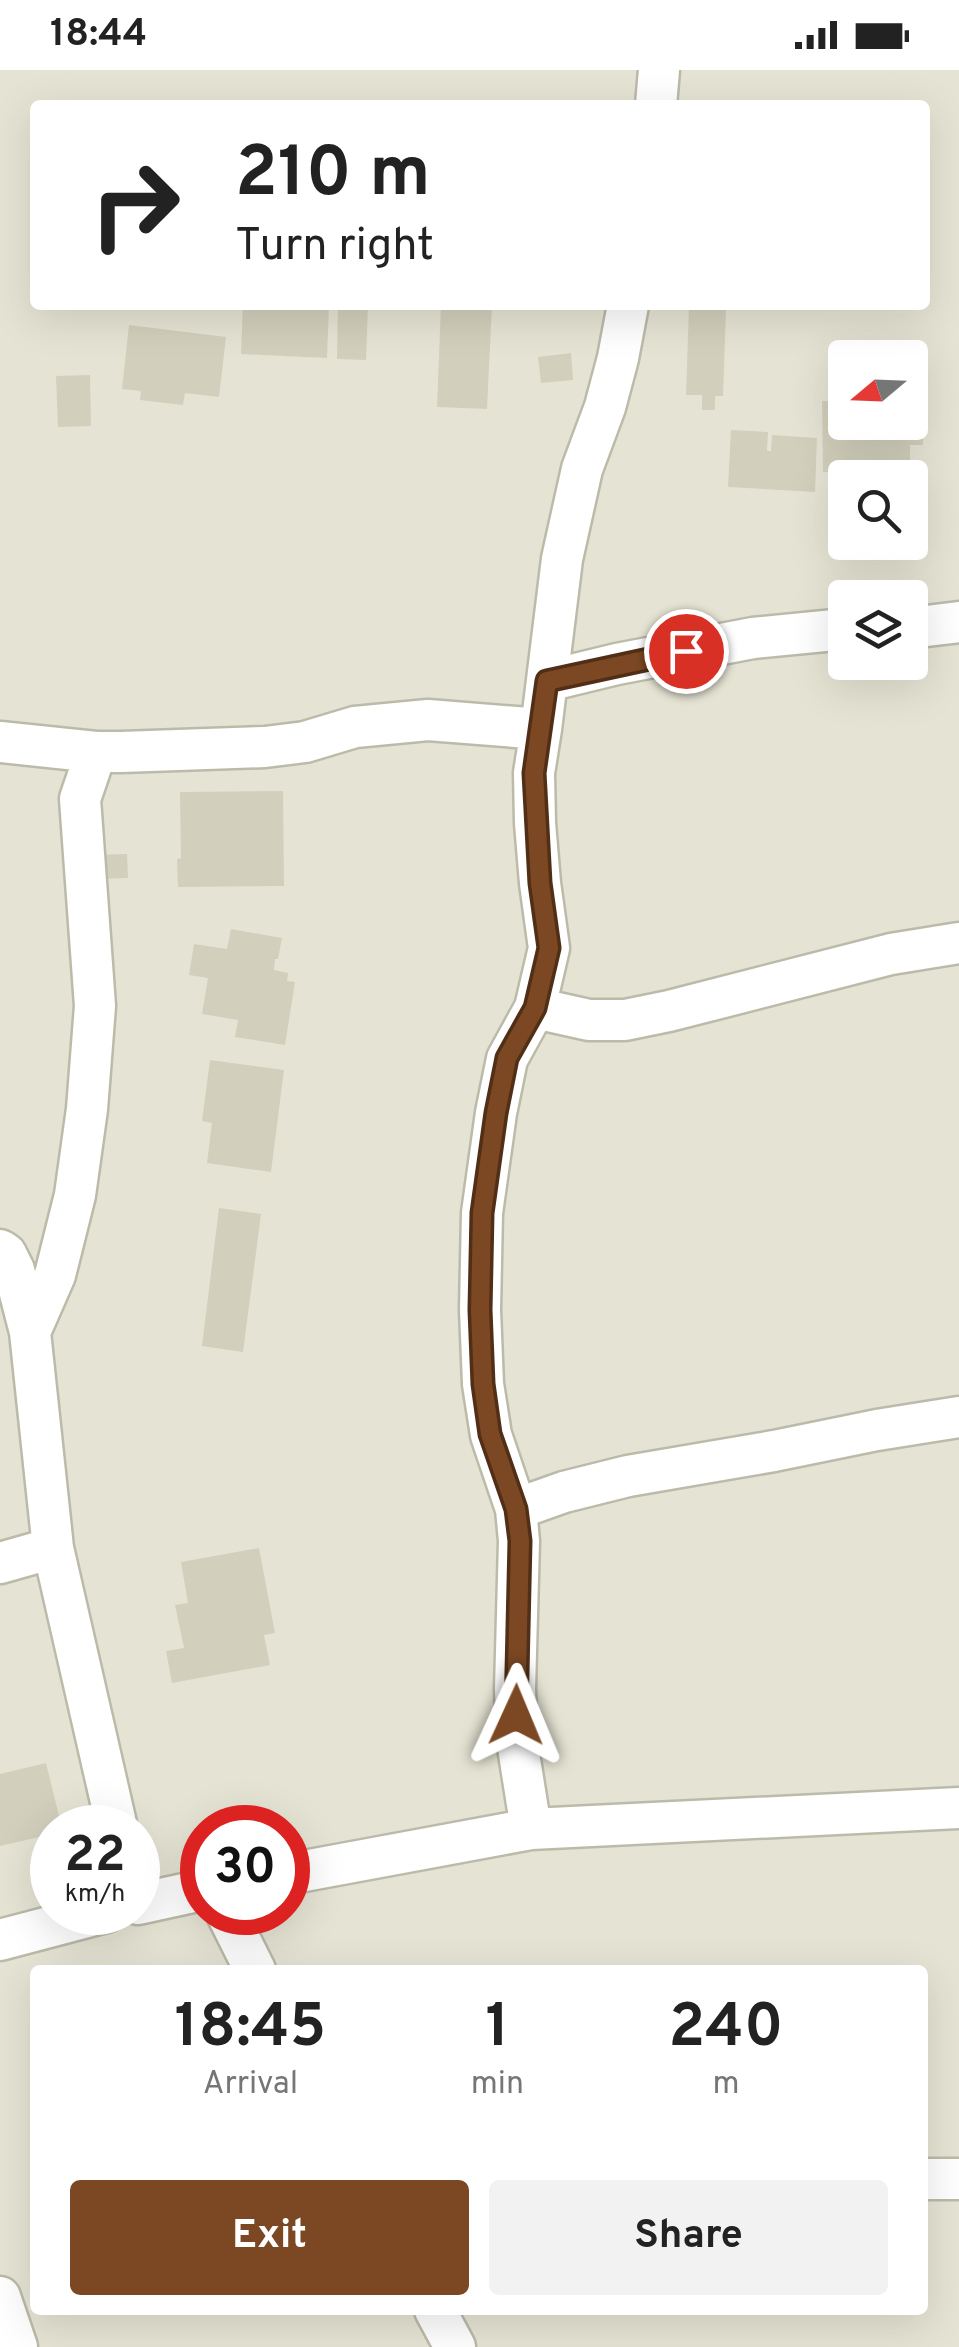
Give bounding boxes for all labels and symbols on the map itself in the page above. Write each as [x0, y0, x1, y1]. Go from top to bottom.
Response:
north arrow [828, 340, 928, 440]
pin [644, 609, 729, 694]
position arrow [464, 1663, 568, 1767]
speed limit sign: 30 [180, 1805, 310, 1935]

